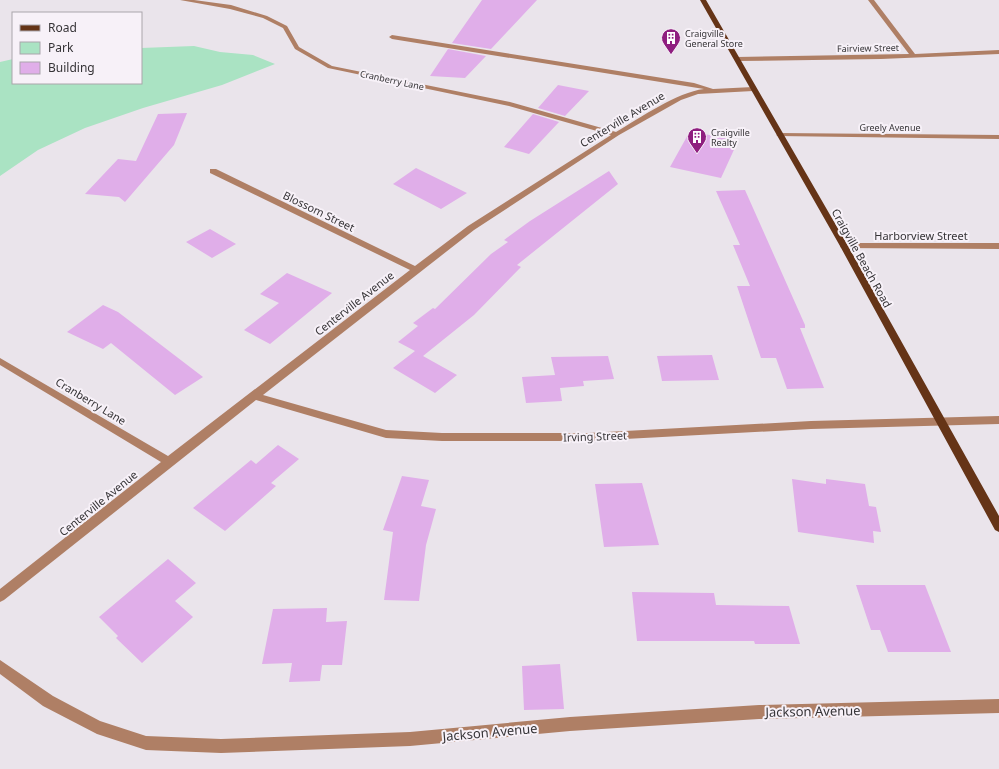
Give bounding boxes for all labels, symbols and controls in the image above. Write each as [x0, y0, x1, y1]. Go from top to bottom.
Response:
legend [12, 12, 142, 84]
text: Road [48, 19, 77, 36]
building icon: Craigville General Store [660, 27, 682, 55]
place label: Craigville General Store [685, 27, 743, 50]
text: Park [48, 39, 74, 56]
street label: Fairview Street [837, 41, 900, 55]
text: Building [48, 59, 95, 76]
street label: Cranberry Lane [359, 67, 425, 93]
street label: Centerville Avenue [577, 88, 667, 150]
street label: Greely Avenue [859, 121, 921, 134]
building icon: Craigville Realty [686, 126, 708, 154]
place label: Craigville Realty [711, 126, 750, 149]
street label: Blossom Street [281, 187, 357, 235]
street label: Craigville Beach Road [829, 206, 895, 310]
street label: Harborview Street [874, 228, 968, 243]
street label: Centerville Avenue [311, 267, 397, 339]
street label: Cranberry Lane [53, 374, 129, 428]
street label: Irving Street [563, 427, 627, 445]
street label: Centerville Avenue [56, 467, 140, 539]
street label: Jackson Avenue [763, 701, 861, 721]
street label: Jackson Avenue [440, 719, 538, 745]

